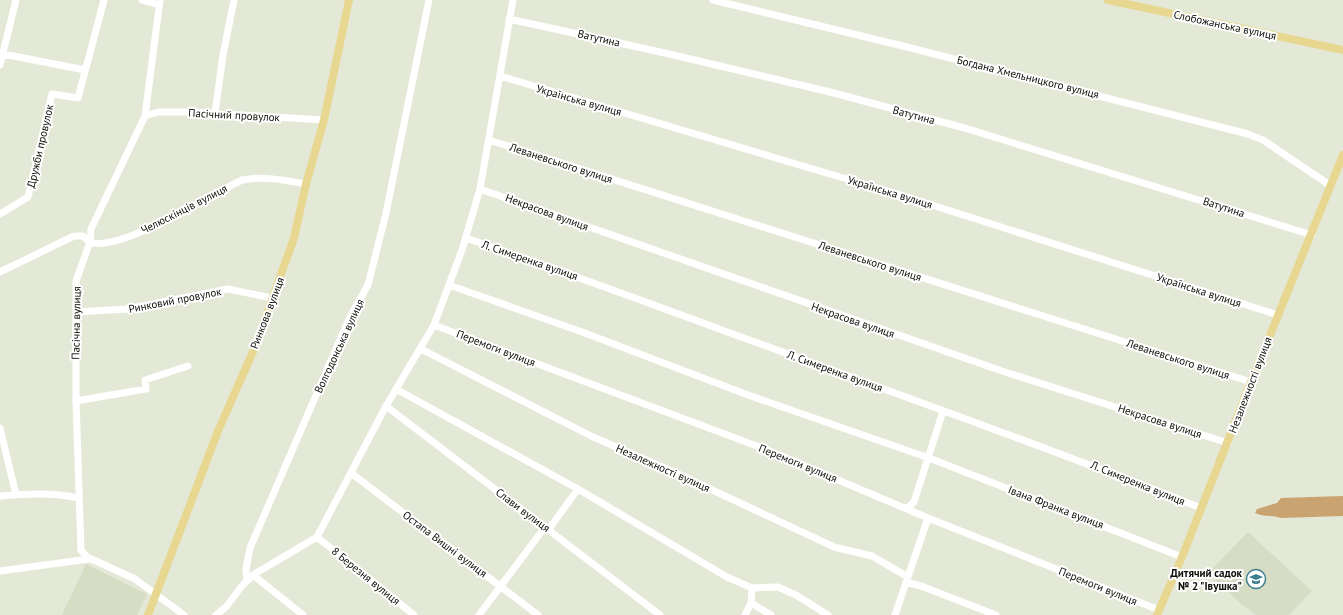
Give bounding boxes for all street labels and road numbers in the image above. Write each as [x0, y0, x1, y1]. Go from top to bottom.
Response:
street label: Слобожанська вулиця [1172, 7, 1278, 43]
street label: Ватутина [576, 26, 622, 50]
street label: Богдана Хмельницкого вулиця [955, 53, 1101, 101]
street label: Українська вулиця [535, 81, 623, 119]
street label: Дружби провулок [24, 102, 57, 189]
street label: Ватутина [891, 103, 937, 127]
street label: Пасічний провулок [188, 106, 281, 124]
street label: Леваневського вулиця [507, 139, 614, 186]
street label: Українська вулиця [846, 172, 934, 212]
street label: Челюскінців вулиця [138, 181, 230, 237]
street label: Некрасова вулиця [504, 190, 590, 234]
street label: Ватутина [1201, 194, 1247, 220]
street label: Л. Симеренка вулиця [479, 237, 580, 283]
street label: Леваневського вулиця [816, 237, 923, 284]
street label: Українська вулиця [1155, 270, 1243, 310]
street label: Ринкова вулиця [247, 275, 287, 351]
street label: Ринковий провулок [127, 284, 223, 316]
street label: Пасічна вулиця [68, 286, 84, 360]
street label: Волгодонська вулиця [311, 297, 367, 395]
street label: Некрасова вулиця [809, 299, 897, 341]
street label: Перемоги вулиця [454, 326, 538, 370]
street label: Леваневського вулиця [1124, 335, 1231, 382]
street label: Незалежності вулиця [1225, 335, 1275, 435]
street label: Л. Симеренка вулиця [784, 347, 885, 395]
street label: Некрасова вулиця [1116, 401, 1204, 441]
street label: Незалежності вулиця [614, 441, 712, 495]
street label: Перемоги вулиця [757, 441, 839, 485]
street label: Л. Симеренка вулиця [1088, 457, 1187, 508]
street label: Івана Франка вулиця [1006, 482, 1106, 532]
street label: Слави вулиця [493, 485, 553, 535]
street label: Остапа Вишні вулиця [400, 508, 490, 580]
street label: 8 Березня вулиця [329, 544, 403, 608]
street label: Перемоги вулиця [1057, 564, 1139, 608]

